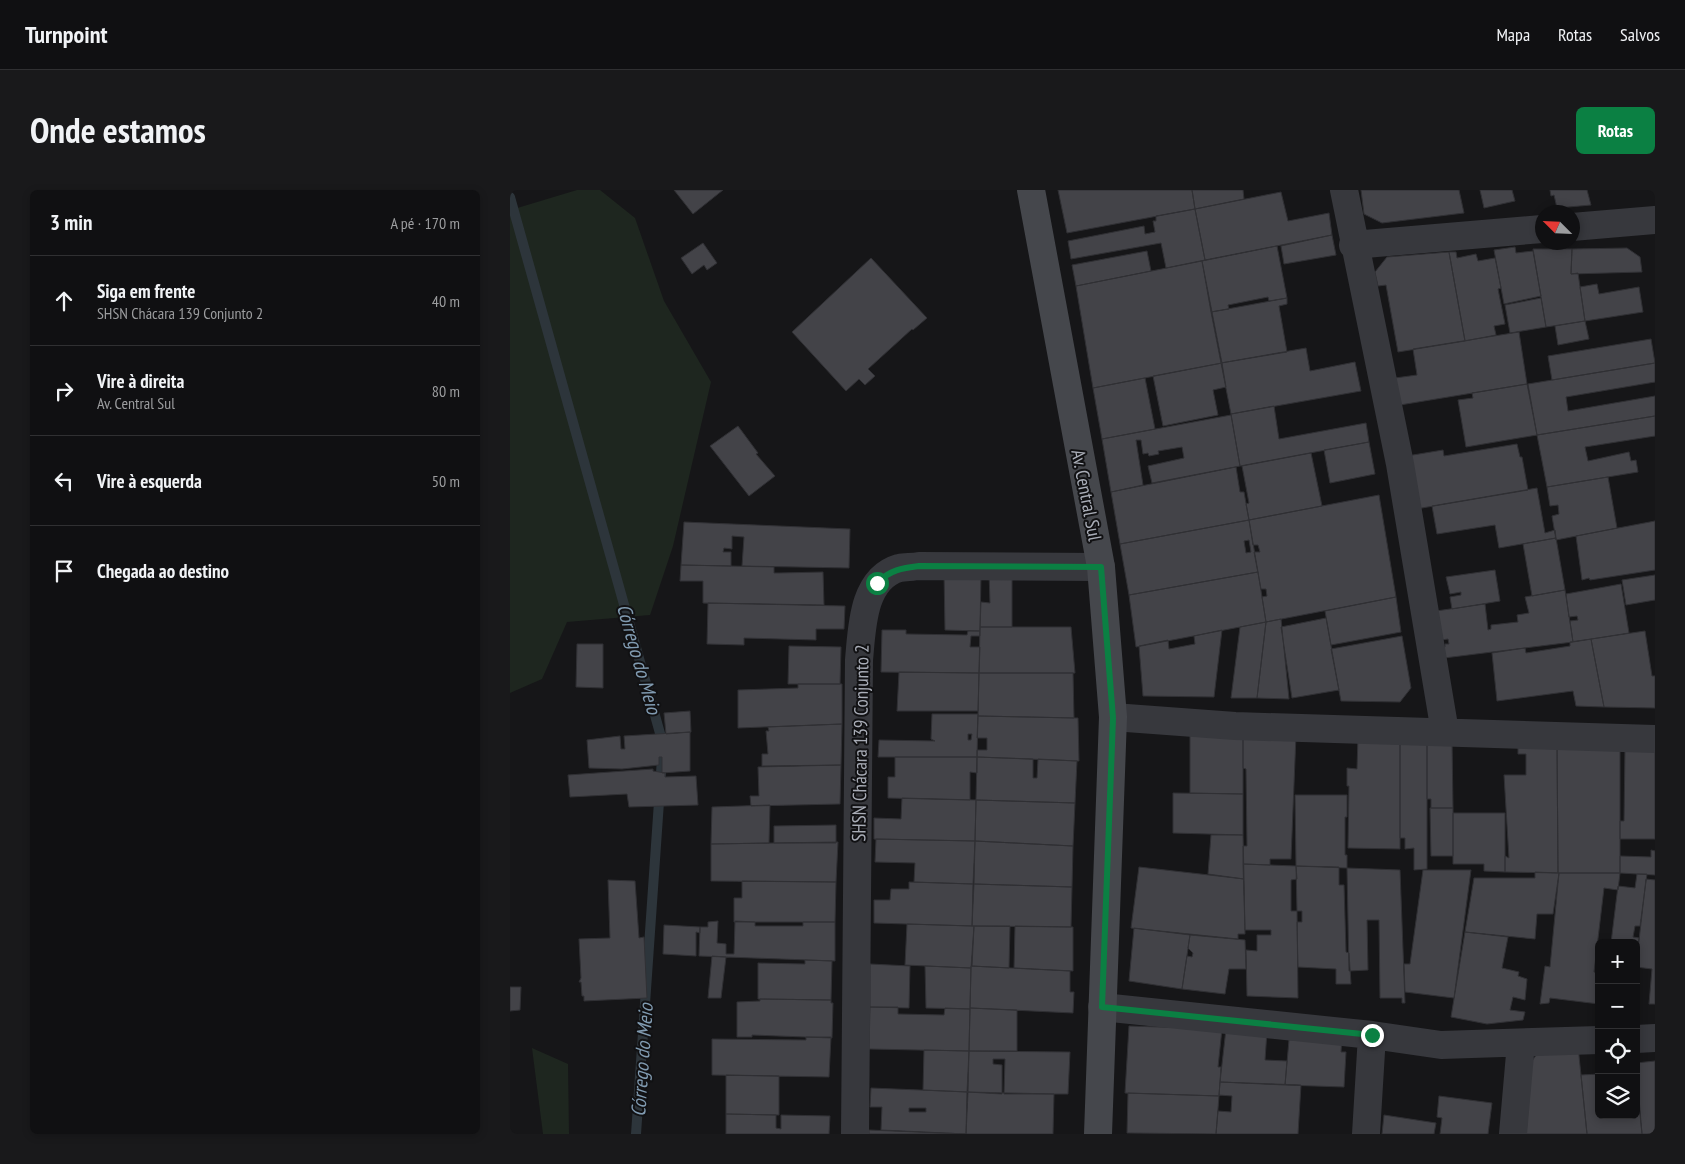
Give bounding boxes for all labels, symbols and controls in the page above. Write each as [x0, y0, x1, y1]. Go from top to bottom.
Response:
text: Turnpoint [25, 19, 107, 50]
text: Mapa [1496, 23, 1530, 46]
text: Rotas [1558, 23, 1592, 46]
text: Salvos [1620, 23, 1660, 46]
text: Onde estamos [30, 107, 206, 153]
button: Rotas [1576, 107, 1655, 154]
north arrow [1535, 205, 1580, 250]
text: 3 min [50, 209, 92, 236]
text: A pé · 170 m [390, 213, 460, 233]
text: Siga em frente [97, 279, 195, 303]
icon: ahead [50, 287, 78, 315]
text: 40 m [432, 291, 460, 311]
text: SHSN Chácara 139 Conjunto 2 [97, 303, 263, 323]
text: Vire à direita [97, 369, 184, 393]
icon: right [50, 377, 78, 405]
text: 80 m [432, 381, 460, 401]
text: Av. Central Sul [97, 393, 175, 413]
street label: Av. Central Sul [1066, 447, 1108, 543]
icon: left [50, 467, 78, 495]
text: Vire à esquerda [97, 469, 202, 493]
text: 50 m [432, 471, 460, 491]
icon: arrive [50, 557, 78, 585]
text: Chegada ao destino [97, 559, 229, 583]
route start [866, 572, 889, 595]
water label: Córrego do Meio [611, 601, 667, 718]
street label: SHSN Chácara 139 Conjunto 2 [846, 644, 874, 842]
map controls [1595, 939, 1640, 1119]
button: + [1595, 939, 1640, 984]
button: − [1595, 984, 1640, 1029]
water label: Córrego do Meio [625, 1001, 659, 1117]
route end [1361, 1024, 1384, 1047]
button: locate [1595, 1029, 1640, 1074]
button: layers [1595, 1074, 1640, 1119]

